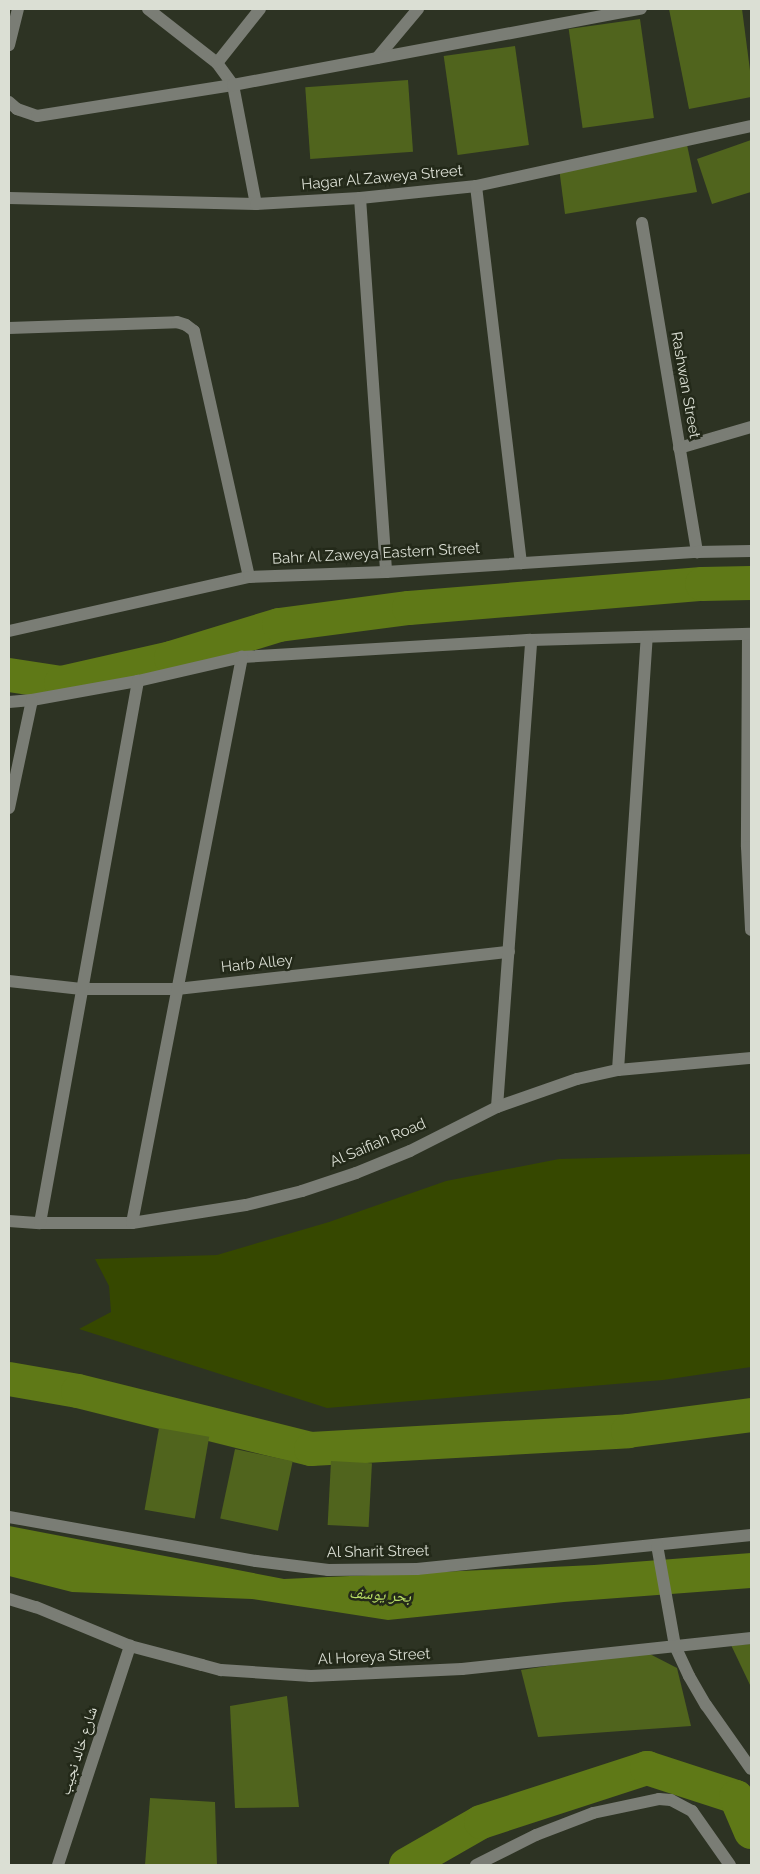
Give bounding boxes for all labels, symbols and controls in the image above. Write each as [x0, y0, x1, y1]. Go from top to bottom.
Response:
street label: Hagar Al Zaweya Street [300, 162, 464, 194]
street label: Rashwan Street [667, 330, 703, 440]
street label: Bahr Al Zaweya Eastern Street [271, 540, 481, 568]
street label: Harb Alley [220, 951, 294, 977]
street label: Al Saifiah Road [327, 1115, 429, 1171]
street label: Al Sharit Street [326, 1542, 430, 1562]
water label: بحر يوسف [348, 1583, 412, 1607]
street label: Al Horeya Street [317, 1645, 431, 1669]
street label: شارع خالد نجيب [56, 1705, 102, 1797]

